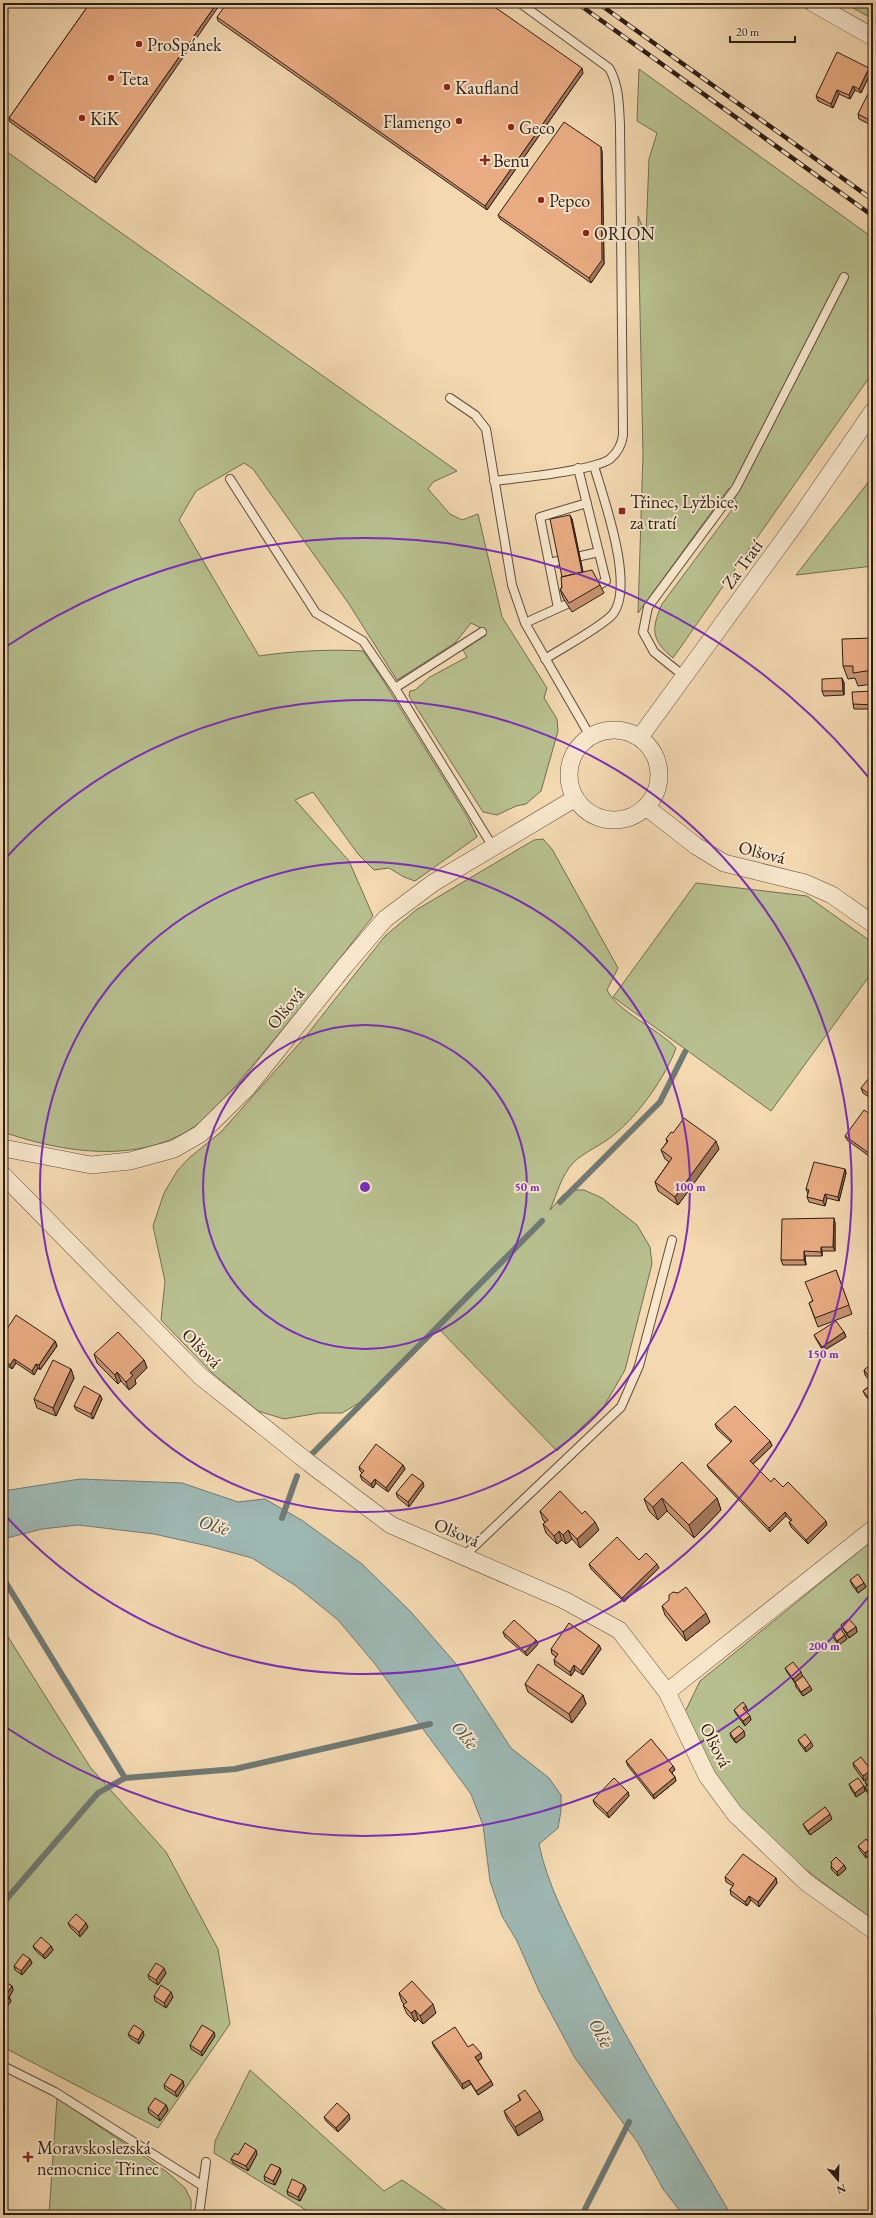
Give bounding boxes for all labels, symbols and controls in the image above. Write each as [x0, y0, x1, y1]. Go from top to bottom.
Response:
scale bar [730, 18, 795, 44]
text: 20 m [736, 24, 760, 40]
place label: ProSpánek [147, 33, 222, 56]
marker: ProSpánek [134, 39, 144, 49]
place label: Teta [119, 67, 150, 90]
marker: Teta [106, 73, 116, 83]
place label: Kaufland [455, 76, 520, 99]
marker: Kaufland [442, 82, 452, 92]
place label: KiK [90, 107, 120, 130]
place label: Flamengo [383, 110, 451, 133]
marker: KiK [77, 113, 87, 123]
marker: Flamengo [454, 116, 464, 126]
place label: Geco [519, 116, 555, 139]
marker: Geco [506, 122, 516, 132]
place label: Benu [493, 149, 530, 172]
marker: Benu [480, 155, 490, 165]
place label: Pepco [549, 189, 590, 212]
marker: Pepco [536, 195, 546, 205]
place label: ORION [594, 222, 655, 245]
marker: ORION [581, 228, 591, 238]
place label: Třinec, Lyžbice, za tratí [630, 490, 738, 534]
marker: Třinec, Lyžbice, za tratí [617, 506, 627, 516]
street label: Za Tratí [716, 534, 768, 593]
street label: Olšová [736, 835, 789, 869]
street label: Olšová [261, 982, 309, 1034]
text: 50 m [514, 1179, 540, 1195]
text: 100 m [674, 1179, 706, 1195]
centre of rings [358, 1180, 372, 1194]
street label: Olšová [177, 1323, 227, 1373]
text: 150 m [807, 1346, 839, 1362]
water label: Olše [196, 1509, 233, 1542]
street label: Olšová [431, 1512, 484, 1552]
text: 200 m [808, 1638, 840, 1654]
water label: Olše [446, 1715, 485, 1755]
street label: Olšová [695, 1719, 737, 1772]
water label: Olše [583, 2014, 619, 2053]
place label: Moravskoslezská nemocnice Třinec [37, 2136, 159, 2180]
marker: Moravskoslezská nemocnice Třinec [22, 2151, 34, 2163]
north arrow [818, 2160, 858, 2200]
text: N [835, 2181, 848, 2198]

